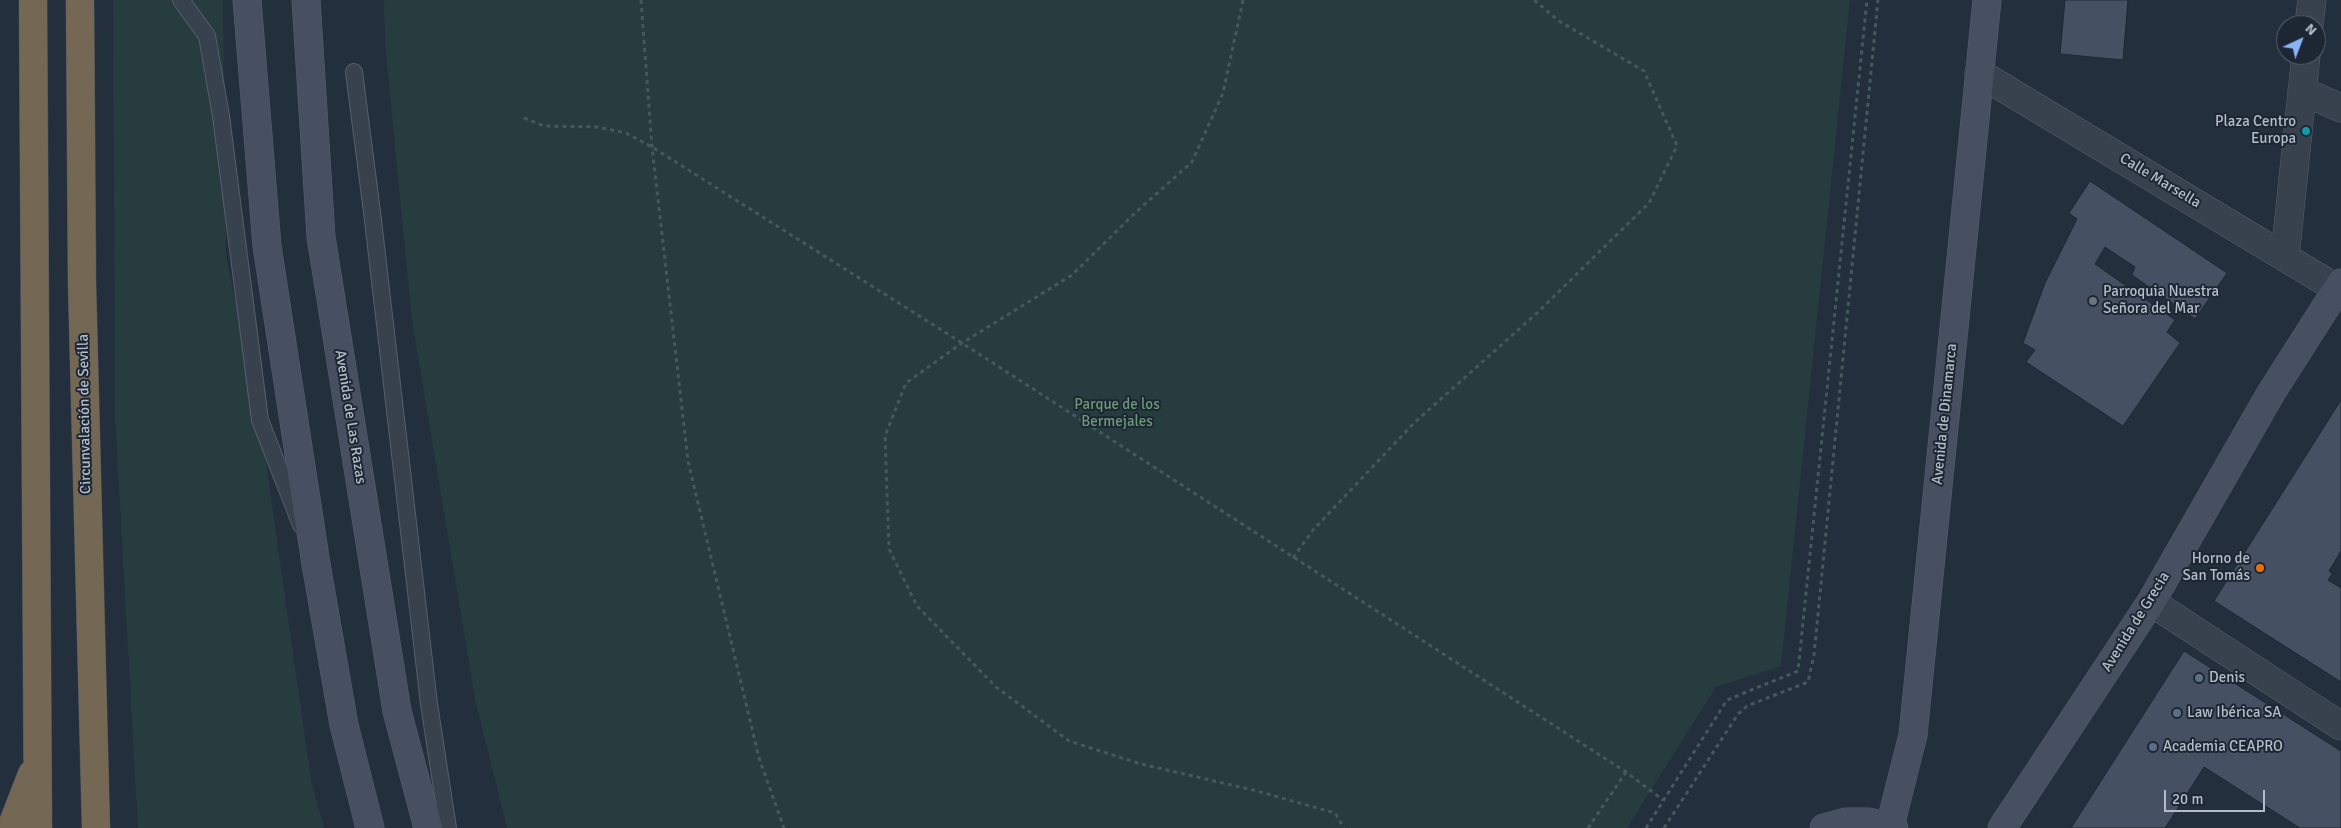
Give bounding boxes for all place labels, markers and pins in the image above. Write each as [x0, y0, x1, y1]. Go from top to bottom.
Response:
place label: Plaza Centro Europa [2215, 113, 2296, 148]
marker: Plaza Centro Europa [2300, 125, 2312, 137]
place label: Parroquia Nuestra Señora del Mar [2103, 283, 2219, 318]
marker: Parroquia Nuestra Señora del Mar [2087, 295, 2099, 307]
place label: Horno de San Tomás [2183, 550, 2250, 585]
marker: Horno de San Tomás [2254, 562, 2266, 574]
place label: Denis [2209, 669, 2245, 687]
marker: Denis [2193, 672, 2205, 684]
place label: Law Ibérica SA [2187, 704, 2281, 722]
marker: Law Ibérica SA [2171, 707, 2183, 719]
place label: Academia CEAPRO [2163, 738, 2283, 756]
marker: Academia CEAPRO [2147, 741, 2159, 753]

